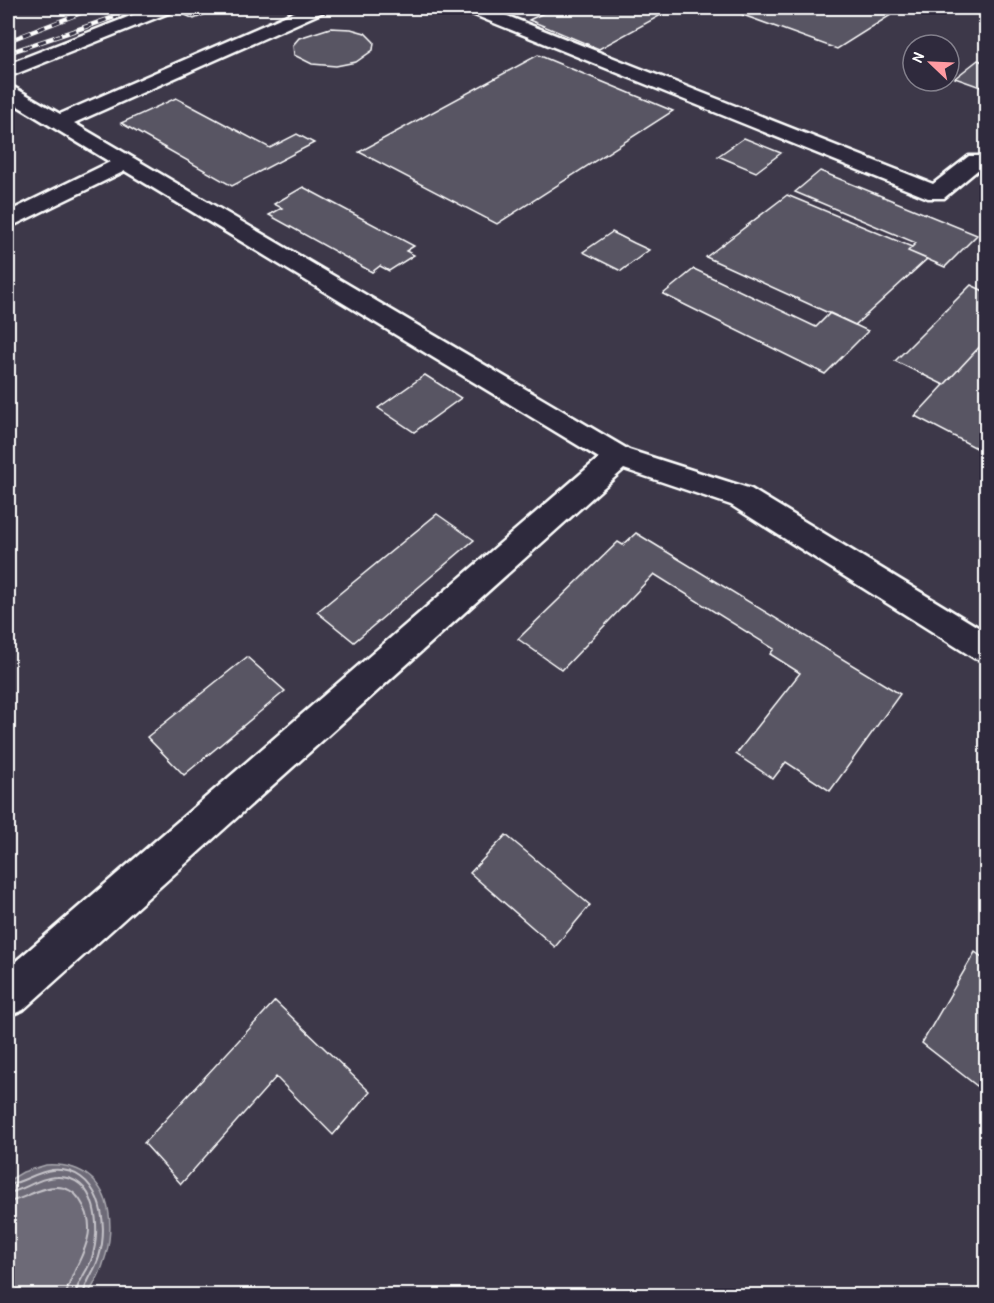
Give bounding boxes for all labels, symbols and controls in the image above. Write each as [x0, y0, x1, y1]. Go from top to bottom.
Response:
north arrow [901, 33, 961, 93]
text: N [905, 48, 929, 65]

